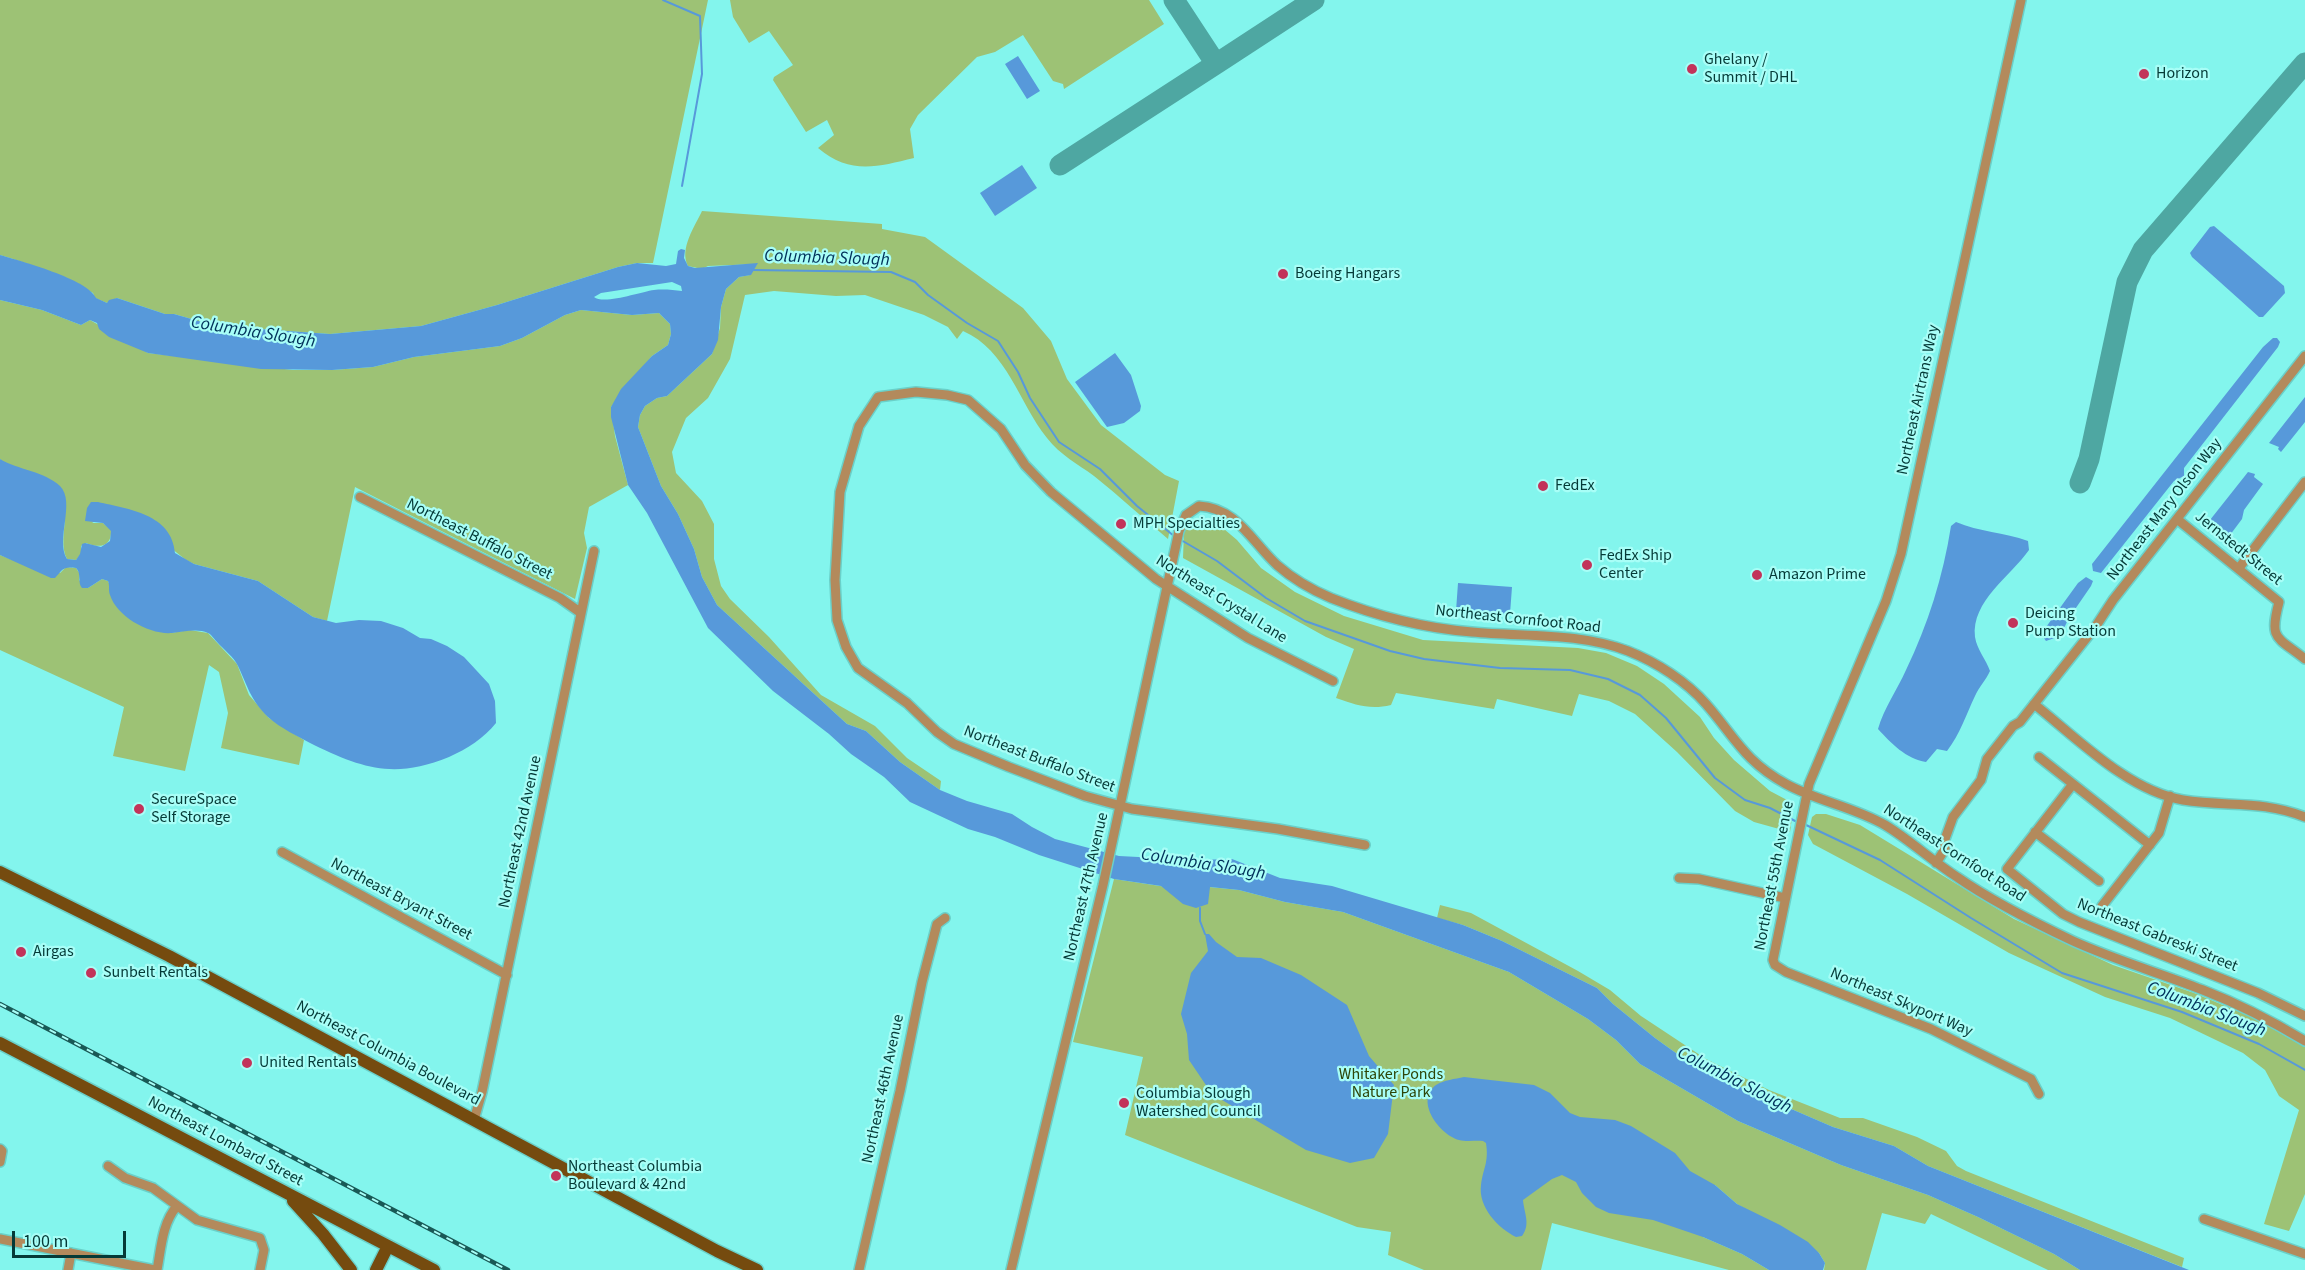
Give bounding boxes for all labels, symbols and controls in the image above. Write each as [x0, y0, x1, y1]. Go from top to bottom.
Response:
place label: Ghelany / Summit / DHL [1704, 50, 1797, 88]
marker: Ghelany / Summit / DHL [1685, 62, 1699, 76]
place label: Horizon [2156, 64, 2209, 84]
marker: Horizon [2137, 67, 2151, 81]
water label: Columbia Slough [764, 246, 890, 272]
place label: Boeing Hangars [1295, 264, 1400, 284]
marker: Boeing Hangars [1276, 267, 1290, 281]
water label: Columbia Slough [189, 312, 317, 354]
street label: Northeast Airtrans Way [1894, 323, 1944, 477]
street label: Northeast Mary Olson Way [2103, 435, 2227, 585]
place label: FedEx [1555, 476, 1595, 496]
marker: FedEx [1536, 479, 1550, 493]
street label: Northeast Buffalo Street [403, 495, 555, 585]
street label: Jernstedt Street [2190, 508, 2286, 590]
place label: MPH Specialties [1133, 514, 1240, 534]
marker: MPH Specialties [1114, 517, 1128, 531]
place label: FedEx Ship Center [1599, 546, 1672, 584]
street label: Northeast Crystal Lane [1152, 552, 1290, 648]
marker: FedEx Ship Center [1580, 558, 1594, 572]
place label: Amazon Prime [1769, 565, 1866, 585]
marker: Amazon Prime [1750, 568, 1764, 582]
street label: Northeast Cornfoot Road [1434, 602, 1602, 638]
place label: Deicing Pump Station [2025, 604, 2116, 642]
marker: Deicing Pump Station [2006, 616, 2020, 630]
street label: Northeast Buffalo Street [961, 722, 1117, 798]
street label: Northeast 42nd Avenue [495, 754, 547, 910]
place label: SecureSpace Self Storage [151, 790, 237, 828]
street label: Northeast 55th Avenue [1751, 800, 1799, 952]
street label: Northeast Cornfoot Road [1879, 801, 2029, 907]
marker: SecureSpace Self Storage [132, 802, 146, 816]
street label: Northeast 47th Avenue [1061, 811, 1113, 963]
water label: Columbia Slough [1139, 844, 1267, 886]
street label: Northeast Bryant Street [327, 855, 475, 945]
street label: Northeast Gabreski Street [2074, 895, 2240, 977]
place label: Airgas [33, 942, 74, 962]
marker: Airgas [14, 945, 28, 959]
place label: Sunbelt Rentals [103, 963, 208, 983]
street label: Northeast Skyport Way [1827, 964, 1975, 1042]
marker: Sunbelt Rentals [84, 966, 98, 980]
water label: Columbia Slough [2143, 977, 2269, 1043]
street label: Northeast Columbia Boulevard [293, 997, 483, 1111]
street label: Northeast 46th Avenue [859, 1013, 909, 1165]
water label: Columbia Slough [1673, 1043, 1795, 1119]
place label: United Rentals [259, 1053, 357, 1073]
marker: United Rentals [240, 1056, 254, 1070]
park label: Whitaker Ponds Nature Park [1339, 1065, 1443, 1103]
place label: Columbia Slough Watershed Council [1136, 1084, 1261, 1122]
street label: Northeast Lombard Street [144, 1093, 306, 1191]
marker: Columbia Slough Watershed Council [1117, 1096, 1131, 1110]
place label: Northeast Columbia Boulevard & 42nd [568, 1157, 702, 1195]
marker: Northeast Columbia Boulevard & 42nd [549, 1169, 563, 1183]
scale bar [15, 1219, 129, 1257]
text: 100 m [23, 1229, 68, 1254]

